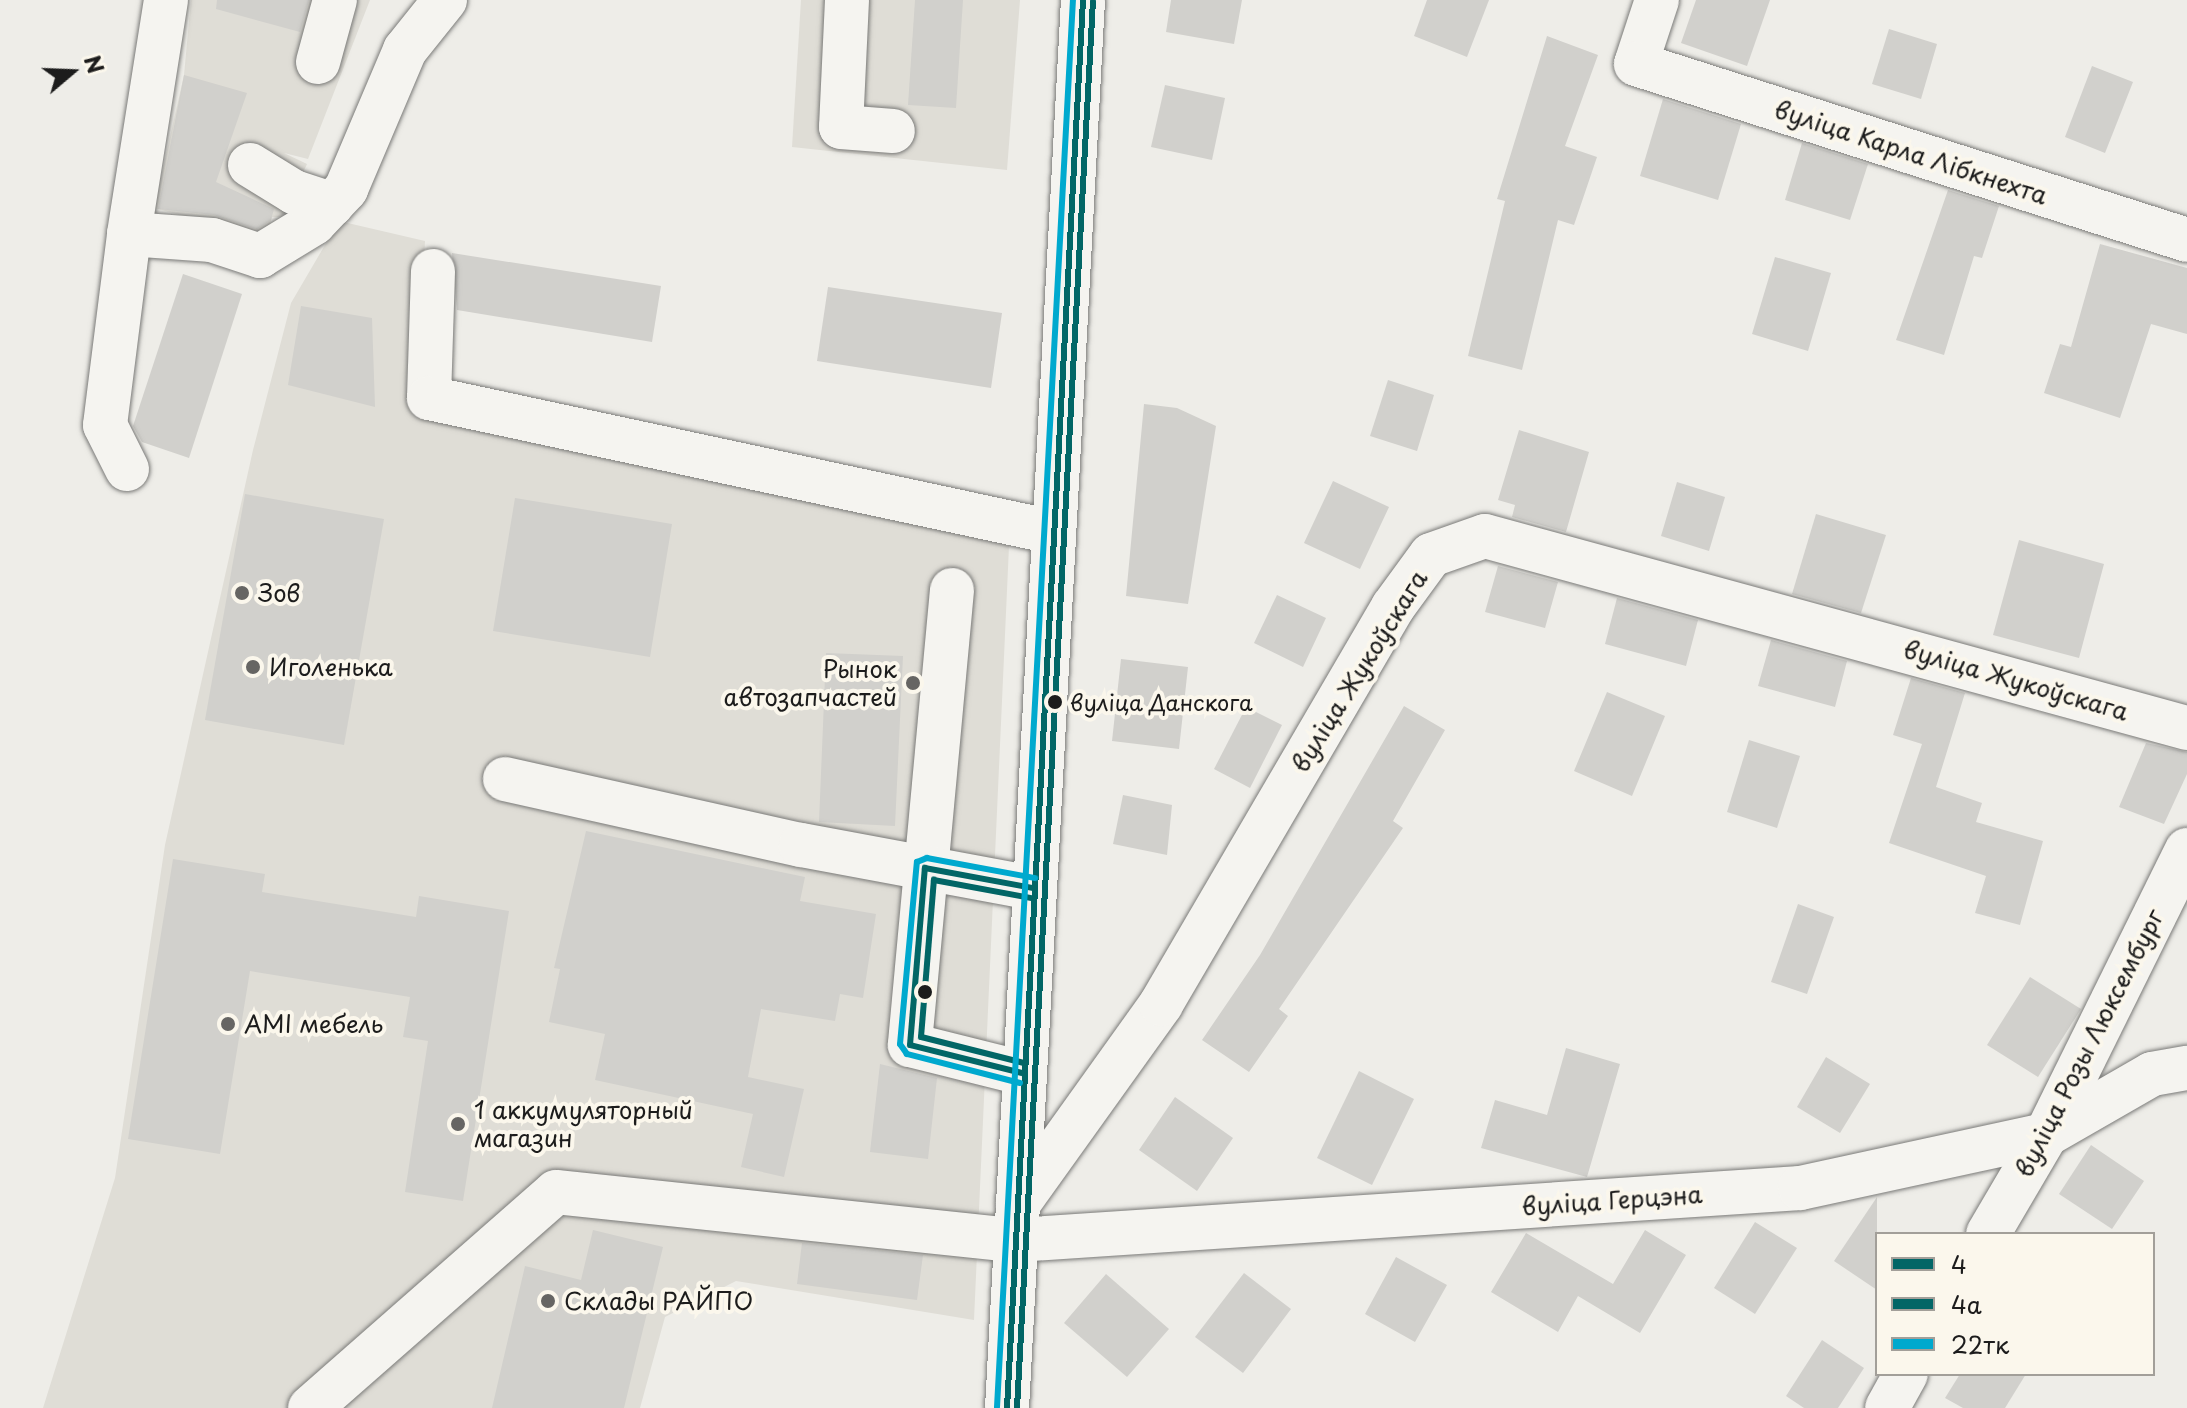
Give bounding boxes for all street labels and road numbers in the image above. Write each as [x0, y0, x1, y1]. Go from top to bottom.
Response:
street label: вуліца Карла Лібкнехта [1771, 94, 2051, 210]
street label: вуліца Жукоўскага [1285, 565, 1433, 777]
street label: вуліца Жукоўскага [1900, 634, 2132, 726]
street label: вуліца Розы Люксембург [2008, 904, 2170, 1182]
street label: вуліца Герцэна [1521, 1179, 1703, 1221]

